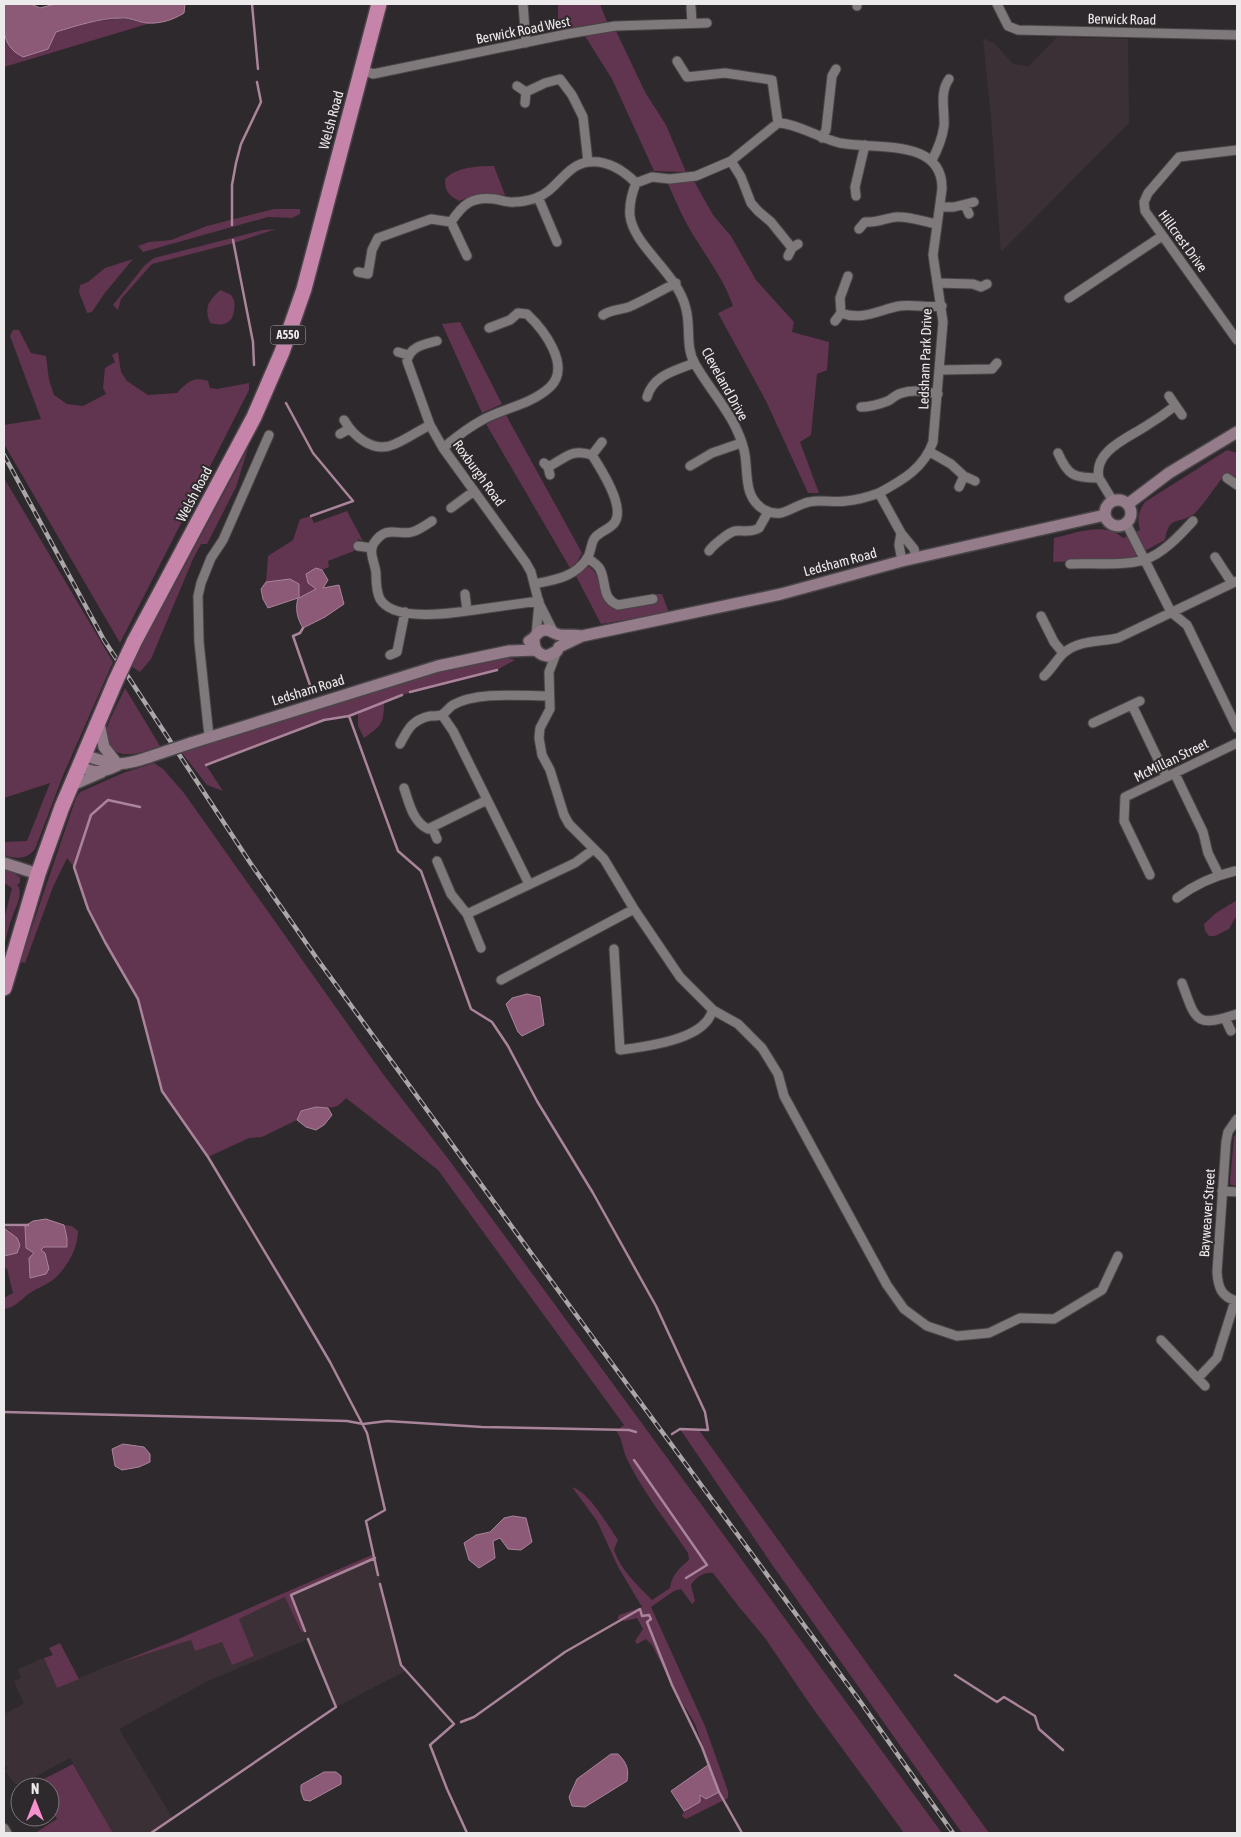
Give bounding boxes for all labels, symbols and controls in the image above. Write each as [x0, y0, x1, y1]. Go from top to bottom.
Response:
street label: Berwick Road [1088, 10, 1156, 28]
street label: Berwick Road West [475, 13, 571, 47]
street label: Welsh Road [315, 89, 347, 151]
street label: Hillcrest Drive [1155, 207, 1211, 275]
street label: Ledsham Park Drive [915, 308, 935, 410]
road number: A550 [270, 326, 306, 344]
street label: Cleveland Drive [698, 345, 752, 423]
street label: Roxburgh Road [450, 437, 508, 509]
street label: Welsh Road [173, 464, 215, 524]
street label: Ledsham Road [802, 545, 878, 579]
street label: Ledsham Road [270, 671, 346, 709]
street label: McMillan Street [1131, 735, 1211, 785]
street label: Bayweaver Street [1196, 1168, 1218, 1258]
north arrow [10, 1777, 60, 1827]
text: N [31, 1781, 39, 1797]

